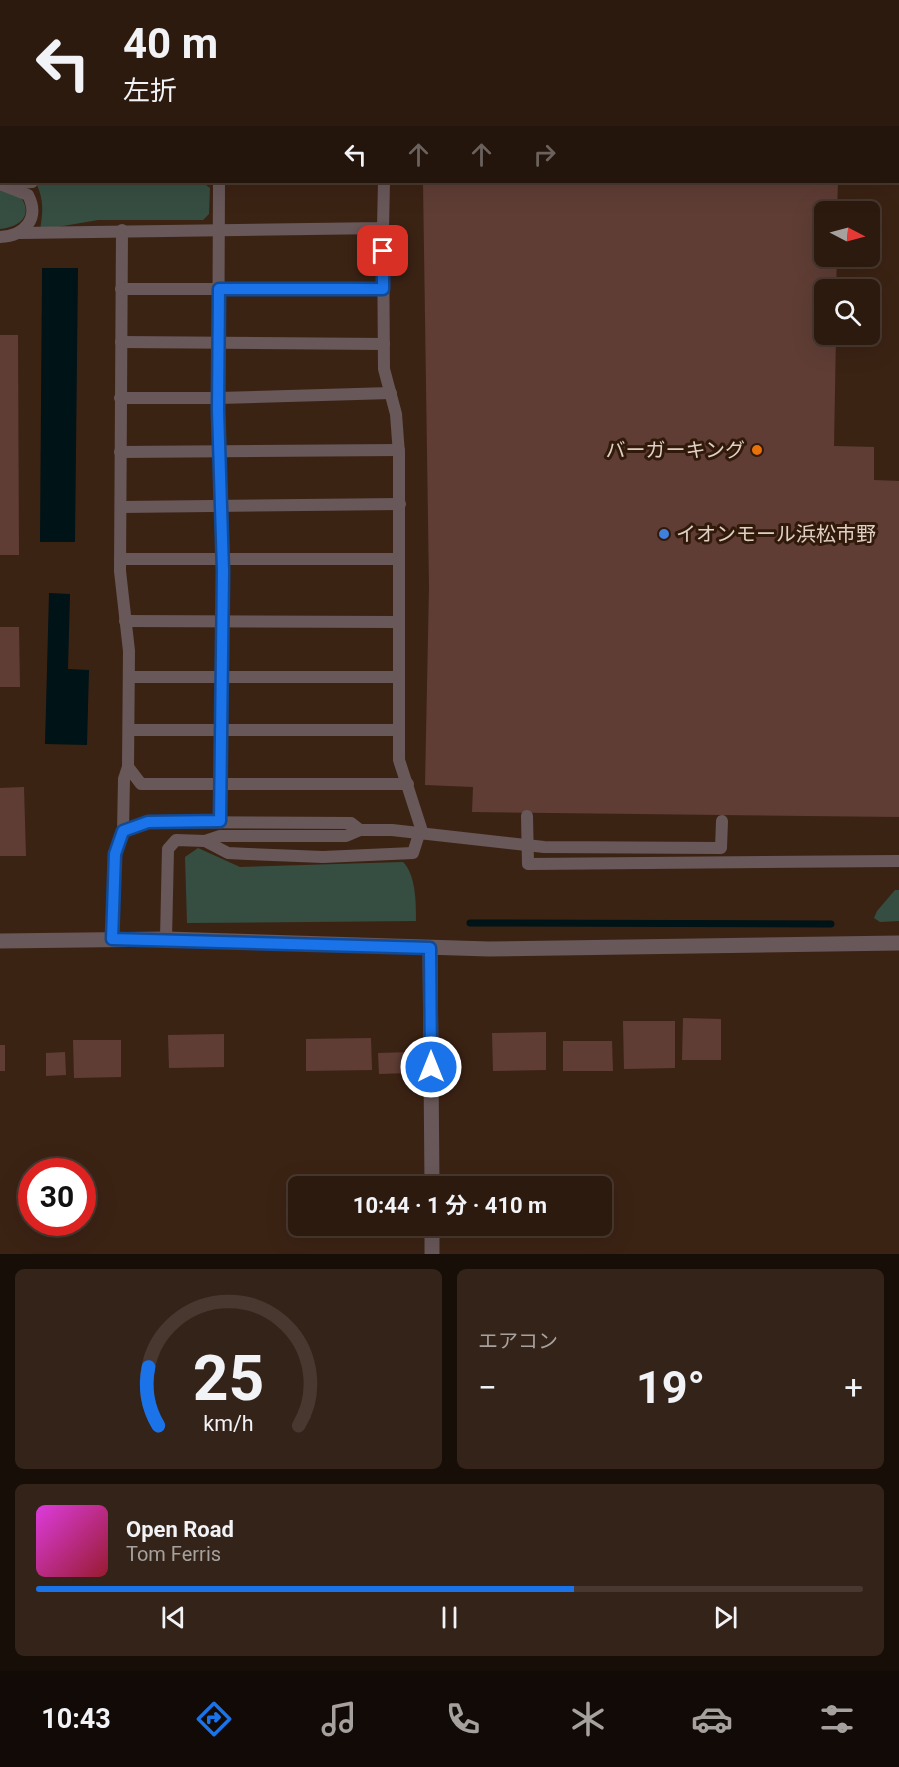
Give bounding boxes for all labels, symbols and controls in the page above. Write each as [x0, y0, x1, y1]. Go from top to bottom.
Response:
text: 40 m [123, 19, 218, 68]
icon: left [24, 24, 102, 102]
text: 左折 [123, 75, 177, 107]
icon: left [339, 138, 372, 171]
icon: ahead [402, 138, 435, 171]
icon: ahead [465, 138, 498, 171]
icon: right [528, 138, 561, 171]
north arrow [814, 201, 880, 267]
map controls [814, 201, 880, 345]
pin [357, 225, 408, 276]
icon: arrive [366, 234, 399, 267]
button: search [814, 279, 880, 345]
place label: バーガーキング [606, 438, 745, 462]
marker: バーガーキング [750, 443, 764, 457]
place label: イオンモール浜松市野 [676, 522, 876, 546]
marker: イオンモール浜松市野 [657, 527, 671, 541]
position arrow [399, 1035, 463, 1099]
speed limit sign: 30 [18, 1158, 96, 1236]
text: 10:44 · 1 分 · 410 m [353, 1193, 547, 1218]
text: エアコン [478, 1329, 558, 1353]
text: 25 [193, 1342, 264, 1415]
text: 19° [636, 1361, 705, 1414]
text: − [478, 1368, 497, 1407]
text: + [844, 1368, 863, 1407]
text: km/h [203, 1411, 254, 1436]
text: Open Road [126, 1517, 234, 1542]
text: Tom Ferris [126, 1542, 221, 1566]
icon: previous [157, 1601, 190, 1634]
icon: pause [433, 1601, 466, 1634]
icon: next [709, 1601, 742, 1634]
icon: directions [193, 1698, 235, 1740]
icon: music [318, 1698, 360, 1740]
icon: phone [442, 1698, 484, 1740]
icon: climate [567, 1698, 609, 1740]
icon: car [691, 1698, 733, 1740]
icon: filters [816, 1698, 858, 1740]
text: 10:43 [41, 1703, 111, 1735]

